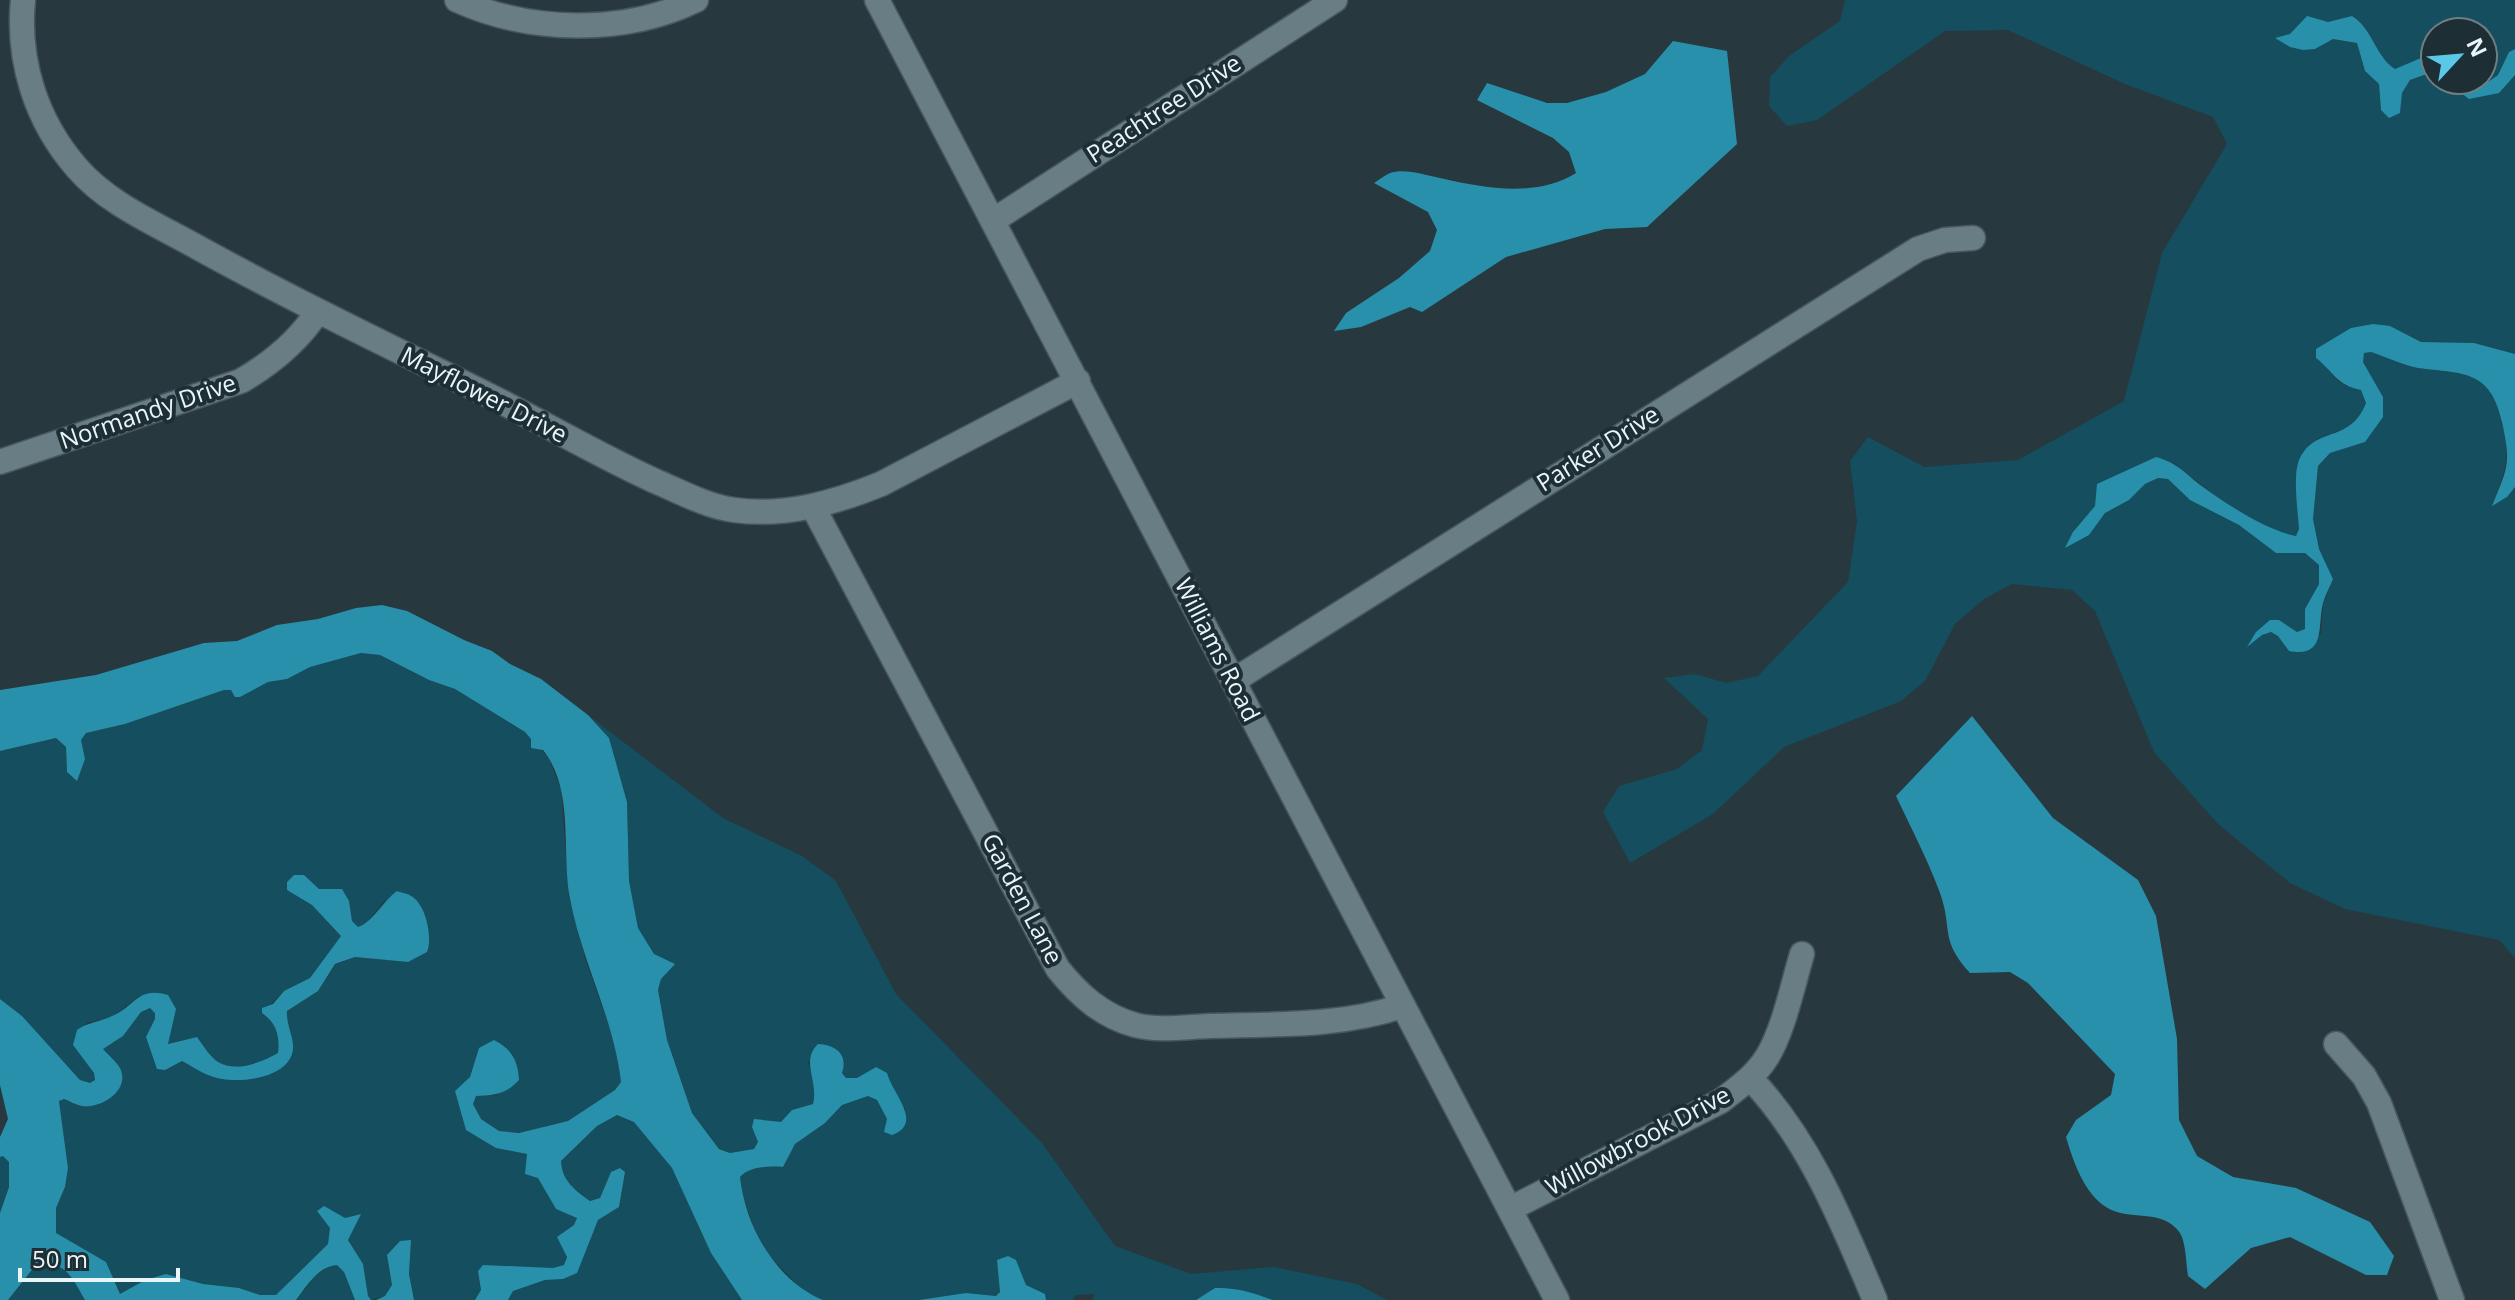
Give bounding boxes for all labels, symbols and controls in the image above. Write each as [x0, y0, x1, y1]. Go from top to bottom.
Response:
north arrow [2419, 16, 2499, 96]
text: N [2460, 32, 2495, 61]
street label: Peachtree Drive [1080, 45, 1247, 170]
street label: Mayflower Drive [396, 338, 573, 450]
street label: Normandy Drive [55, 365, 240, 456]
street label: Parker Drive [1530, 397, 1665, 498]
street label: Williams Road [1168, 572, 1269, 727]
street label: Garden Lane [975, 827, 1072, 970]
street label: Willowbrook Drive [1539, 1077, 1735, 1202]
scale bar [20, 1232, 178, 1282]
text: 50 m [32, 1242, 88, 1275]

